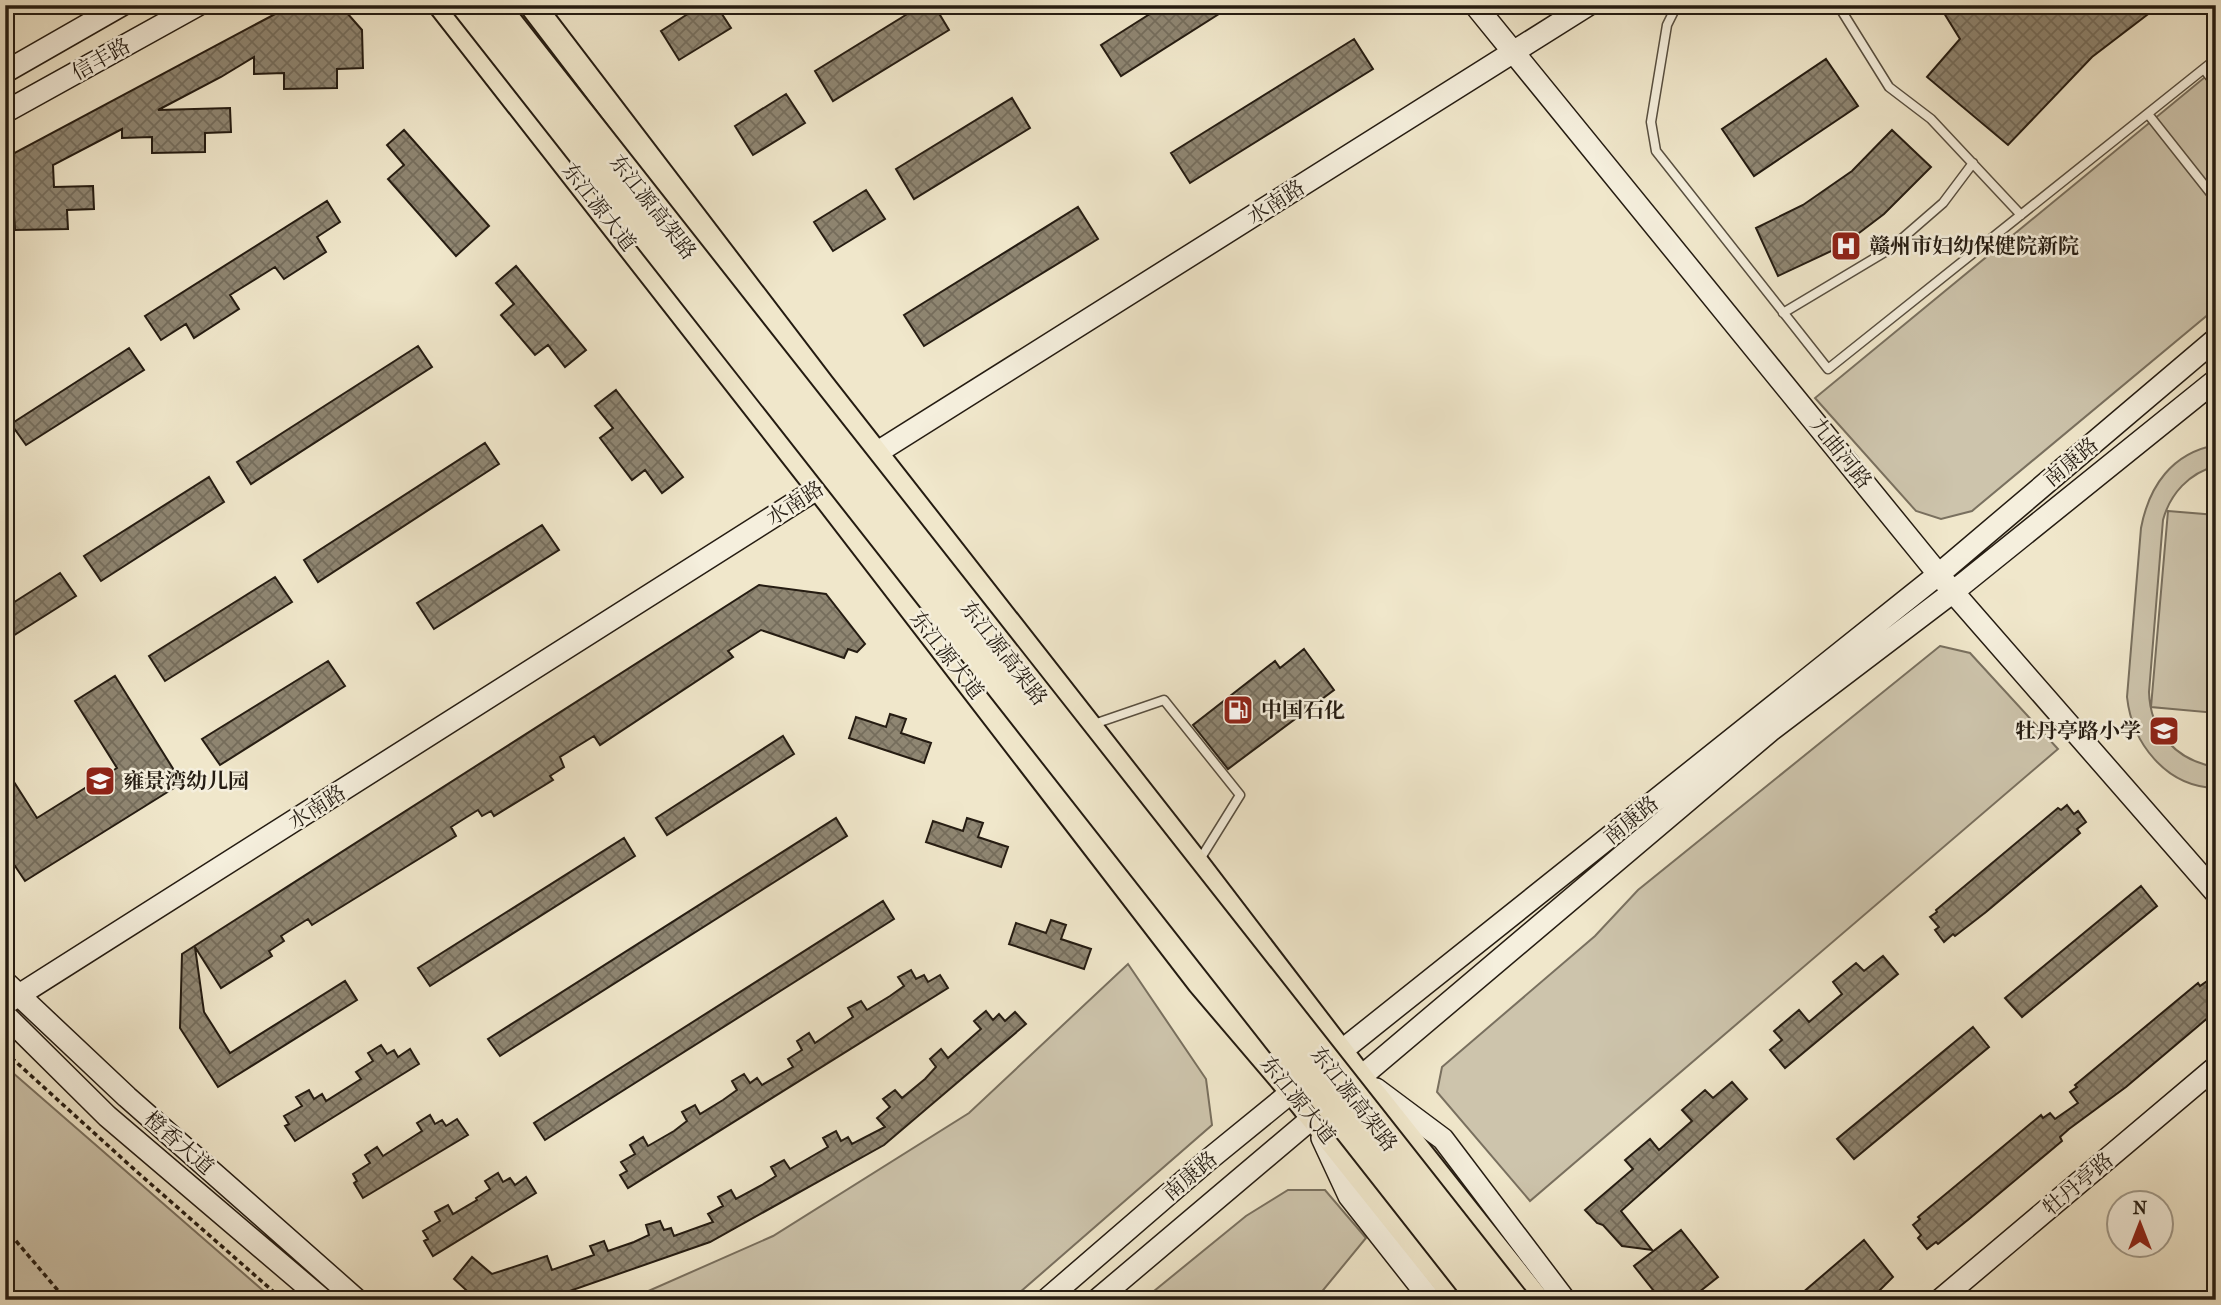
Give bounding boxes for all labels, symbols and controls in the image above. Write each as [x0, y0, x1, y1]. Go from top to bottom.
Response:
street label: 信丰路 [68, 33, 134, 85]
street label: 东江源高架路 [605, 150, 701, 264]
street label: 东江源大道 [557, 158, 641, 256]
street label: 水南路 [1243, 175, 1309, 229]
hospital icon: 赣州市妇幼保健院新院 [1829, 229, 1863, 263]
place label: 赣州市妇幼保健院新院 [1869, 234, 2079, 258]
street label: 九曲河路 [1805, 413, 1877, 493]
street label: 南康路 [2039, 433, 2103, 491]
street label: 水南路 [762, 476, 828, 530]
street label: 东江源高架路 [956, 596, 1052, 710]
street label: 东江源大道 [905, 606, 989, 704]
fuel station icon: 中国石化 [1221, 693, 1255, 727]
place label: 中国石化 [1261, 698, 1345, 722]
school or university icon: 牡丹亭路小学 [2147, 714, 2181, 748]
place label: 牡丹亭路小学 [2015, 719, 2141, 743]
school or university icon: 雍景湾幼儿园 [83, 764, 117, 798]
place label: 雍景湾幼儿园 [123, 769, 249, 793]
street label: 水南路 [284, 780, 350, 834]
street label: 南康路 [1599, 791, 1663, 849]
street label: 东江源高架路 [1306, 1042, 1402, 1156]
street label: 东江源大道 [1256, 1052, 1340, 1148]
street label: 橙香大道 [139, 1106, 219, 1180]
street label: 南康路 [1158, 1147, 1222, 1205]
street label: 牡丹亭路 [2038, 1148, 2118, 1220]
north arrow [2106, 1190, 2176, 1260]
text: N [2133, 1197, 2148, 1219]

